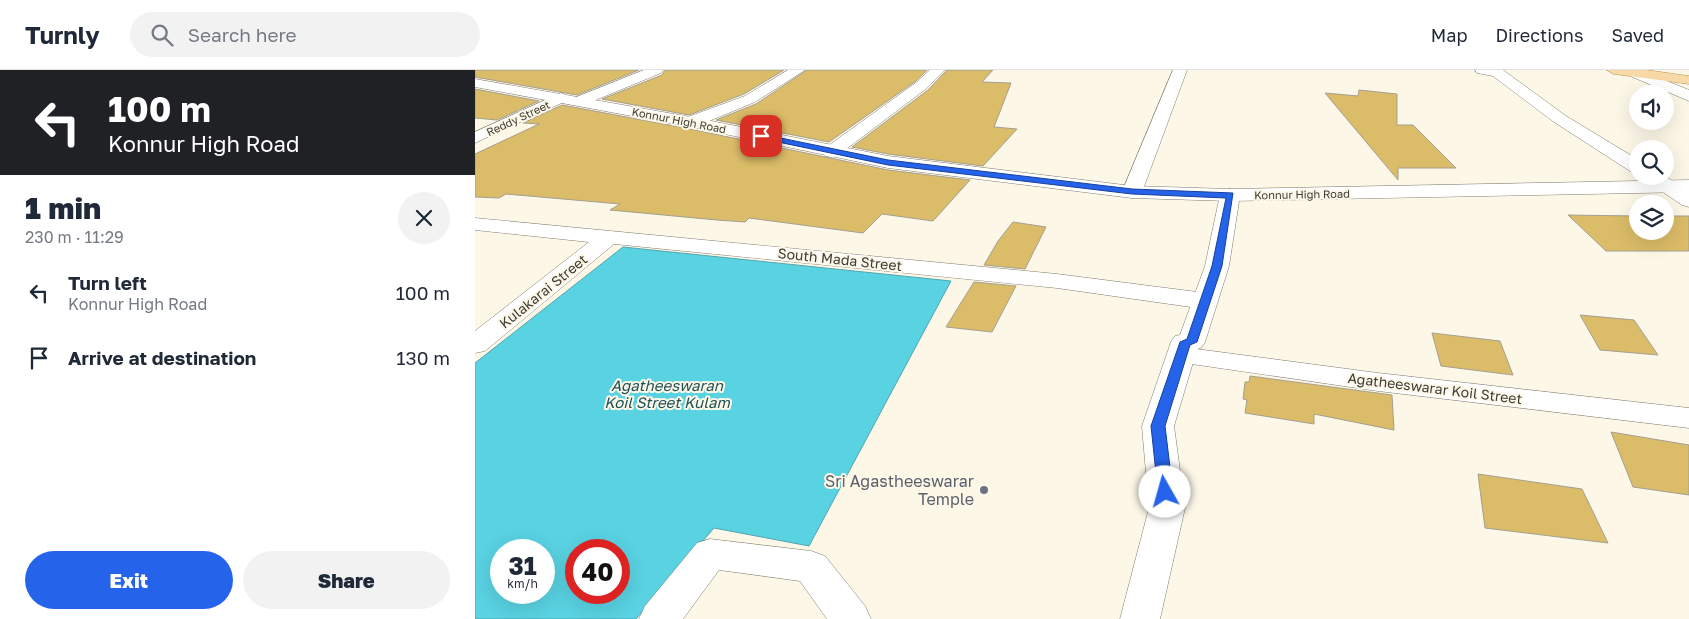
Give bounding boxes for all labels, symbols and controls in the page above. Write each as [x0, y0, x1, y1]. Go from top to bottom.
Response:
search box [130, 12, 480, 57]
text: Turnly [25, 20, 100, 49]
icon: search [148, 21, 176, 49]
text: Search here [188, 23, 297, 46]
text: Map [1431, 24, 1467, 46]
text: Directions [1495, 24, 1583, 46]
text: Saved [1611, 24, 1664, 46]
map controls [1629, 85, 1674, 240]
button: sound [1629, 85, 1674, 130]
text: 100 m [108, 88, 211, 130]
icon: left [25, 90, 90, 155]
street label: Reddy Street [484, 98, 552, 138]
street label: Konnur High Road [631, 104, 727, 136]
pin [740, 115, 782, 157]
icon: arrive [747, 122, 775, 150]
text: Konnur High Road [108, 130, 299, 157]
button: search [1629, 140, 1674, 185]
street label: Konnur High Road [1254, 187, 1350, 201]
text: 1 min [25, 190, 101, 226]
button: close [398, 192, 450, 244]
button: layers [1629, 195, 1674, 240]
text: 230 m · 11:29 [25, 227, 124, 247]
street label: South Mada Street [777, 244, 903, 274]
street label: Kulakarai Street [496, 250, 590, 332]
text: Turn left [68, 271, 147, 294]
icon: left [25, 279, 53, 307]
text: 100 m [396, 281, 450, 304]
text: Konnur High Road [68, 294, 207, 314]
icon: arrive [25, 344, 53, 372]
text: Arrive at destination [68, 346, 256, 369]
text: 130 m [396, 346, 450, 369]
street label: Agatheeswarar Koil Street [1347, 369, 1523, 407]
water label: Agatheeswaran Koil Street Kulam [604, 376, 730, 411]
position arrow [1138, 465, 1190, 517]
place label: Sri Agastheeswarar Temple [825, 471, 974, 509]
marker: Sri Agastheeswarar Temple [978, 484, 990, 496]
speed limit sign: 40 [565, 539, 630, 604]
text: 31 [508, 550, 537, 581]
button: Exit [25, 551, 233, 609]
button: Share [243, 551, 450, 609]
text: km/h [507, 576, 538, 591]

